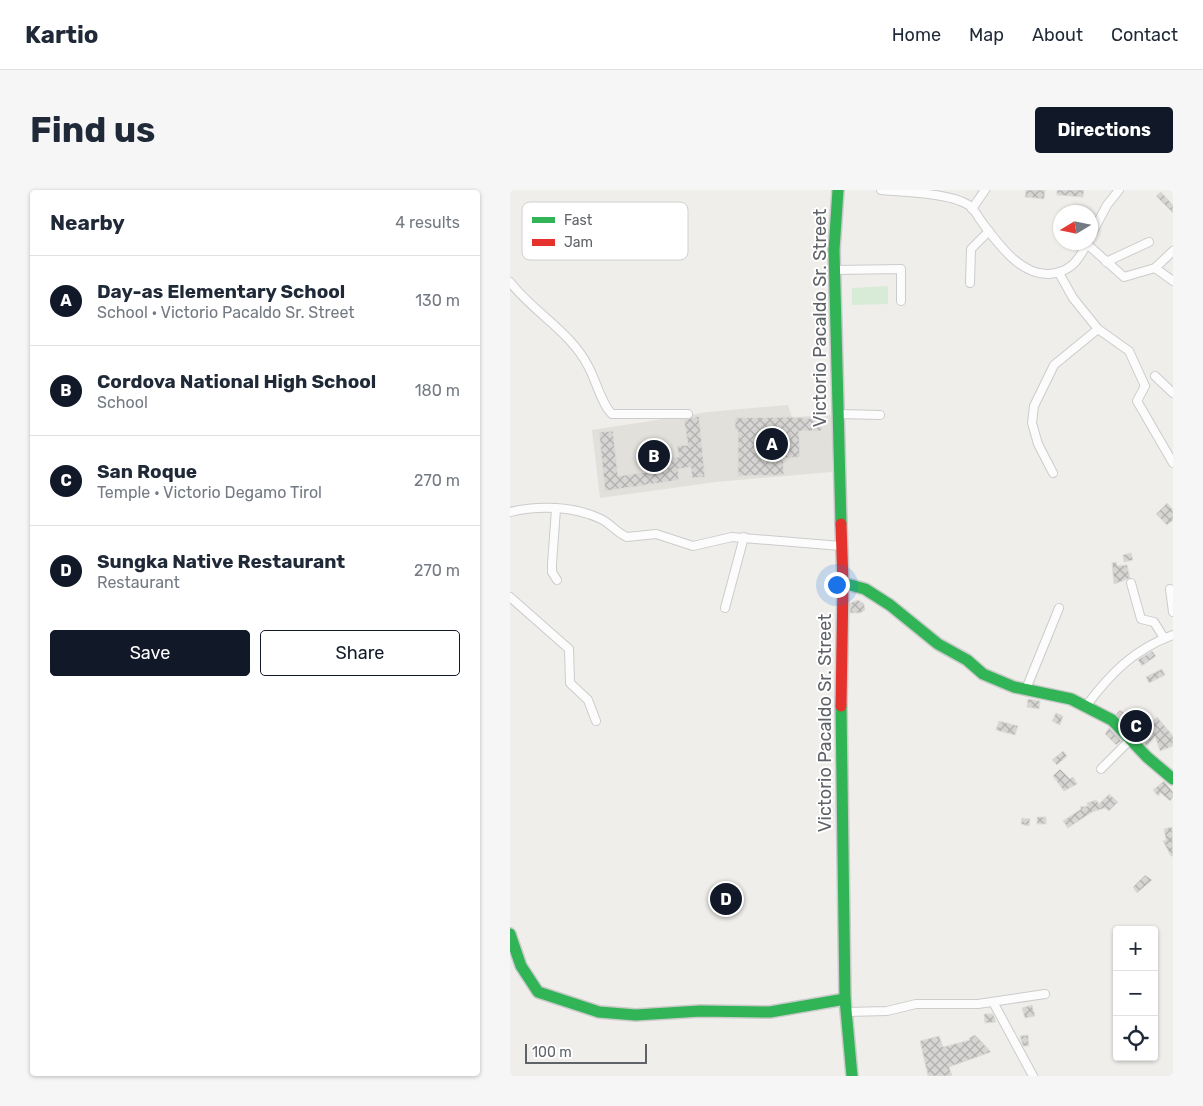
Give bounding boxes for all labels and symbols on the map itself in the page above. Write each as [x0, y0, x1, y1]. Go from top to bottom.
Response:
legend [522, 202, 688, 260]
north arrow [1053, 205, 1098, 250]
street label: Victorio Pacaldo Sr. Street [809, 209, 831, 427]
text: Fast [564, 212, 593, 229]
text: Jam [564, 234, 593, 251]
pin: A [756, 425, 788, 463]
pin: B [638, 437, 670, 475]
your location [824, 572, 850, 598]
street label: Victorio Pacaldo Sr. Street [814, 614, 836, 832]
pin: C [1120, 707, 1152, 745]
pin: D [710, 880, 742, 918]
scale bar [525, 1041, 648, 1064]

